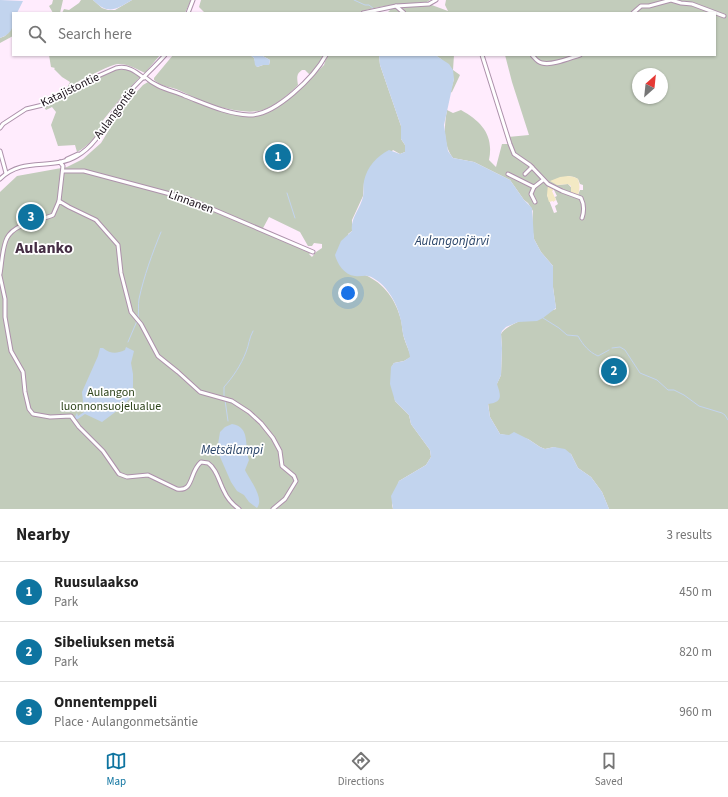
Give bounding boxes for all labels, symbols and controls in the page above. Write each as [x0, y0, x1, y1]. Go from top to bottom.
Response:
search box [12, 12, 716, 56]
icon: search [26, 23, 48, 45]
text: Search here [58, 24, 132, 45]
street label: Katajistontie [38, 68, 102, 112]
north arrow [632, 68, 668, 104]
street label: Aulangontie [90, 84, 140, 142]
pin: 1 [265, 142, 291, 172]
street label: Linnanen [166, 186, 216, 218]
pin: 3 [18, 202, 44, 232]
water label: Aulangonjärvi [414, 232, 490, 250]
district label: Aulanko [14, 237, 73, 259]
your location [338, 283, 358, 303]
pin: 2 [601, 356, 627, 386]
park label: Aulangon luonnonsuojelualue [61, 384, 161, 415]
water label: Metsälampi [201, 441, 264, 459]
text: Nearby [16, 523, 70, 547]
text: 3 results [667, 526, 712, 544]
text: Ruusulaakso [54, 572, 139, 593]
text: 1 [26, 583, 32, 601]
text: 450 m [679, 583, 712, 601]
text: Park [54, 593, 78, 611]
text: Sibeliuksen metsä [54, 632, 175, 653]
text: 2 [26, 643, 32, 661]
text: 820 m [679, 643, 712, 661]
text: Park [54, 653, 78, 671]
text: Onnentemppeli [54, 692, 157, 713]
text: 3 [26, 703, 32, 721]
text: 960 m [679, 703, 712, 721]
text: Place · Aulangonmetsäntie [54, 713, 198, 731]
tab: Map [105, 750, 127, 789]
tab: Directions [338, 750, 384, 789]
tab: Saved [595, 750, 623, 789]

